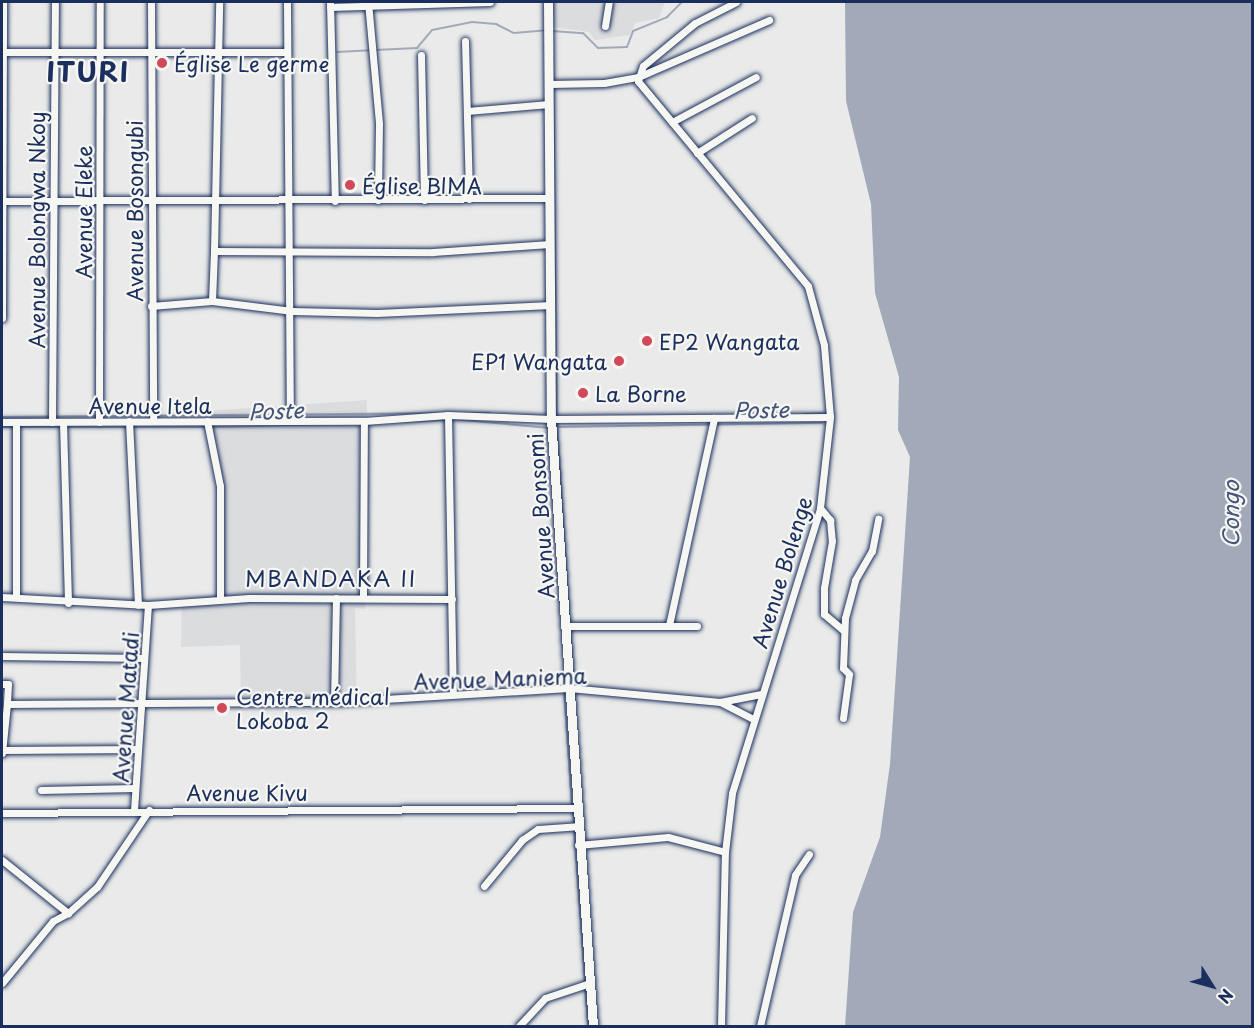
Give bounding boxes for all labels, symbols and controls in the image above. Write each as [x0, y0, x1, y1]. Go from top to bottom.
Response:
place label: Église Le germe [174, 50, 331, 76]
district label: ITURI [47, 55, 129, 87]
marker: Église Le germe [155, 56, 169, 70]
street label: Avenue Bolongwa Nkoy [23, 112, 49, 348]
street label: Avenue Bosongubi [121, 120, 147, 302]
street label: Avenue Eleke [70, 146, 96, 278]
place label: Église BIMA [362, 172, 482, 198]
marker: Église BIMA [343, 178, 357, 192]
place label: EP2 Wangata [659, 328, 801, 354]
marker: EP2 Wangata [640, 334, 654, 348]
place label: EP1 Wangata [472, 348, 607, 374]
marker: EP1 Wangata [612, 354, 626, 368]
place label: La Borne [595, 380, 687, 406]
marker: La Borne [576, 386, 590, 400]
street label: Avenue Itela [88, 392, 212, 418]
water label: Poste [733, 395, 789, 423]
water label: Poste [248, 396, 304, 424]
street label: Avenue Bonsomi [522, 433, 558, 599]
water label: Congo [1217, 481, 1243, 547]
street label: Avenue Bolenge [746, 493, 816, 651]
district label: MBANDAKA II [244, 565, 418, 591]
street label: Avenue Matadi [107, 631, 143, 783]
street label: Avenue Maniema [413, 662, 587, 694]
place label: Centre médical Lokoba 2 [236, 683, 390, 733]
marker: Centre médical Lokoba 2 [213, 699, 231, 717]
street label: Avenue Kivu [187, 779, 307, 805]
north arrow [1182, 956, 1242, 1016]
text: N [1213, 985, 1240, 1009]

